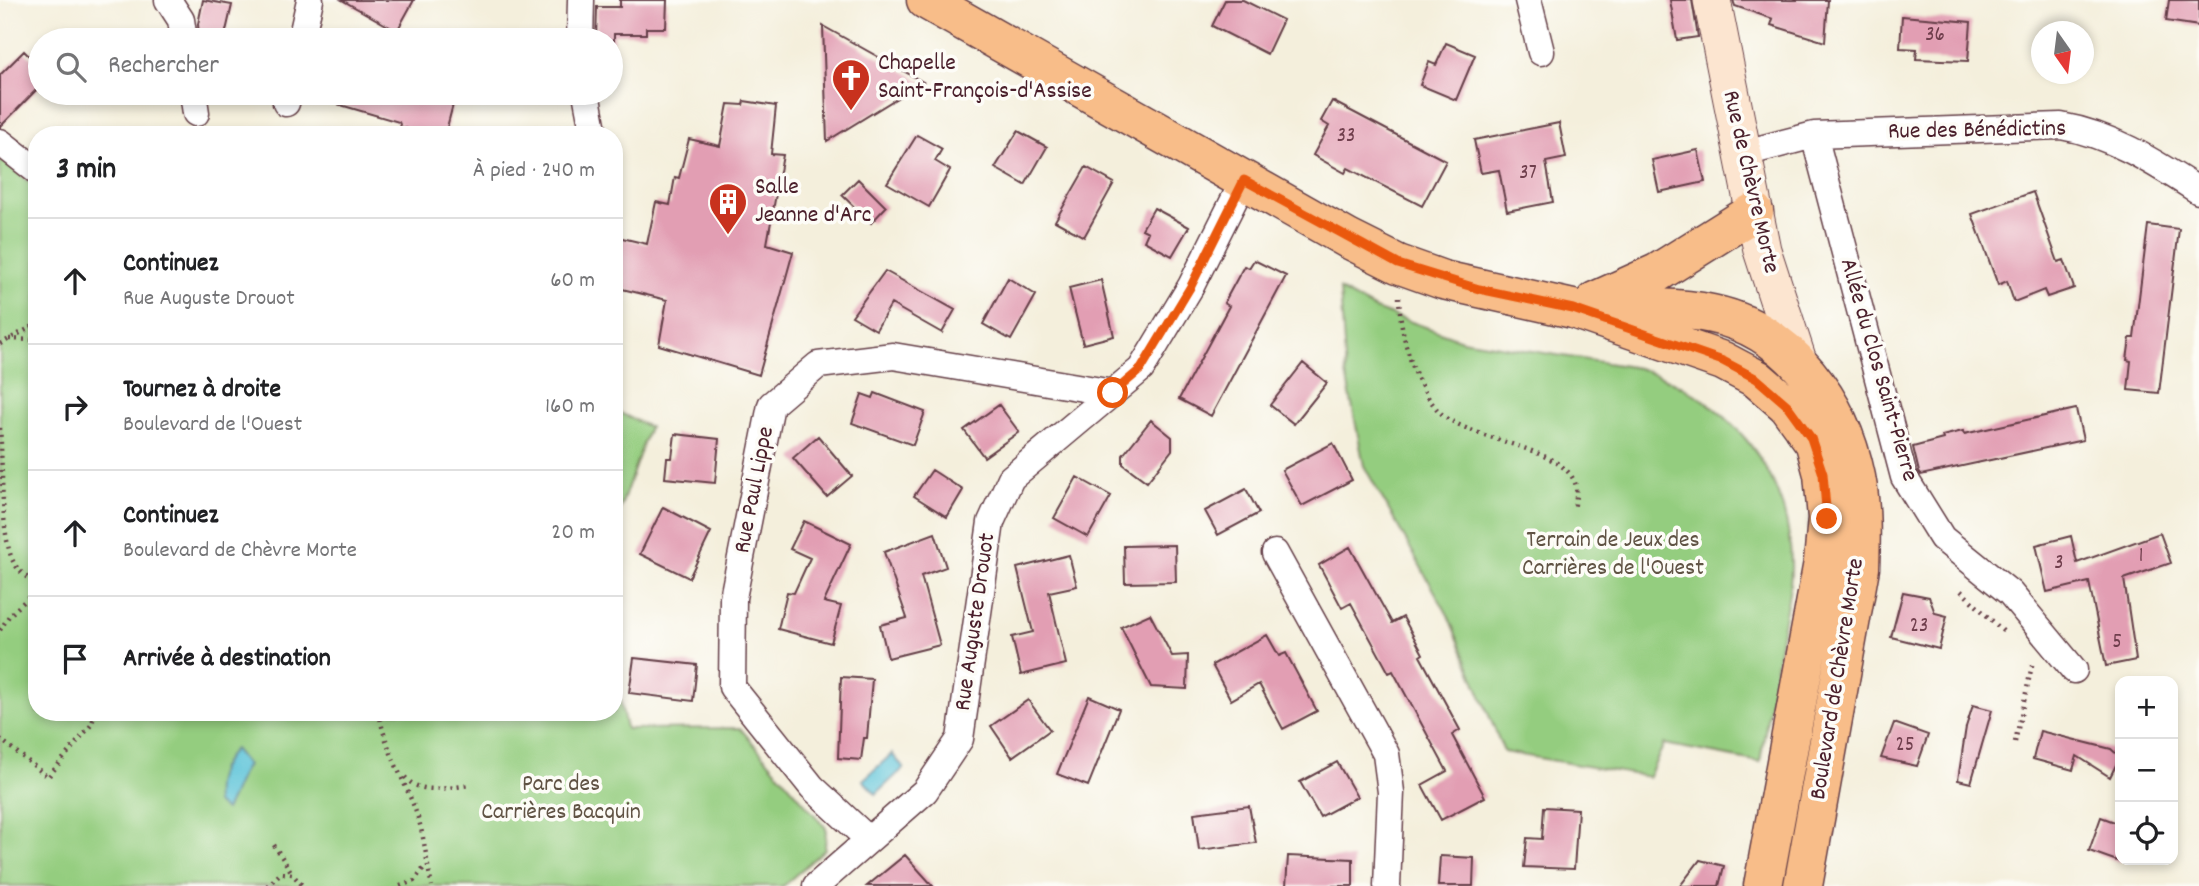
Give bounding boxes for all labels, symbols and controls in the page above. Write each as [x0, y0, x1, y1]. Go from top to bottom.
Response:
house number: 36 [1925, 21, 1945, 51]
north arrow [2031, 21, 2094, 84]
search box [28, 28, 623, 105]
place label: Chapelle Saint-François-d'Assise [878, 47, 1092, 109]
icon: search [52, 48, 90, 86]
text: Rechercher [108, 48, 219, 85]
church icon: Chapelle Saint-François-d'Assise [830, 57, 872, 112]
street label: Rue de Chèvre Morte [1712, 87, 1788, 277]
street label: Rue des Bénédictins [1888, 112, 2066, 150]
house number: 33 [1337, 122, 1355, 152]
text: 3 min [56, 150, 116, 193]
text: À pied · 240 m [473, 155, 595, 188]
house number: 37 [1519, 159, 1537, 189]
place label: Salle Jeanne d'Arc [755, 171, 871, 233]
building icon: Salle Jeanne d'Arc [707, 181, 749, 236]
text: Continuez [123, 246, 218, 283]
street label: Allée du Clos Saint-Pierre [1830, 255, 1926, 485]
icon: ahead [56, 262, 94, 300]
text: 60 m [550, 265, 595, 298]
text: Rue Auguste Drouot [123, 283, 295, 316]
text: Tournez à droite [123, 372, 281, 409]
route start [1097, 377, 1128, 408]
icon: right [56, 388, 94, 426]
text: 160 m [545, 391, 595, 424]
text: Boulevard de l'Ouest [123, 409, 302, 442]
street label: Rue Paul Lippe [726, 424, 784, 556]
text: Continuez [123, 498, 218, 535]
route end [1811, 503, 1842, 534]
icon: ahead [56, 514, 94, 552]
text: 20 m [551, 517, 595, 550]
park label: Terrain de Jeux des Carrières de l'Ouest [1522, 524, 1704, 586]
street label: Rue Auguste Drouot [947, 531, 1005, 713]
text: Boulevard de Chèvre Morte [123, 535, 357, 568]
house number: 1 [2139, 542, 2143, 572]
house number: 3 [2054, 549, 2064, 579]
street label: Boulevard de Chèvre Morte [1802, 556, 1874, 802]
house number: 23 [1910, 612, 1928, 642]
house number: 5 [2112, 628, 2122, 658]
icon: arrive [56, 640, 94, 678]
text: Arrivée à destination [123, 641, 331, 678]
map controls [2115, 676, 2178, 865]
button: + [2115, 676, 2178, 739]
house number: 25 [1896, 731, 1914, 761]
button: − [2115, 739, 2178, 802]
park label: Parc des Carrières Bacquin [481, 768, 641, 830]
button: locate [2115, 802, 2178, 865]

